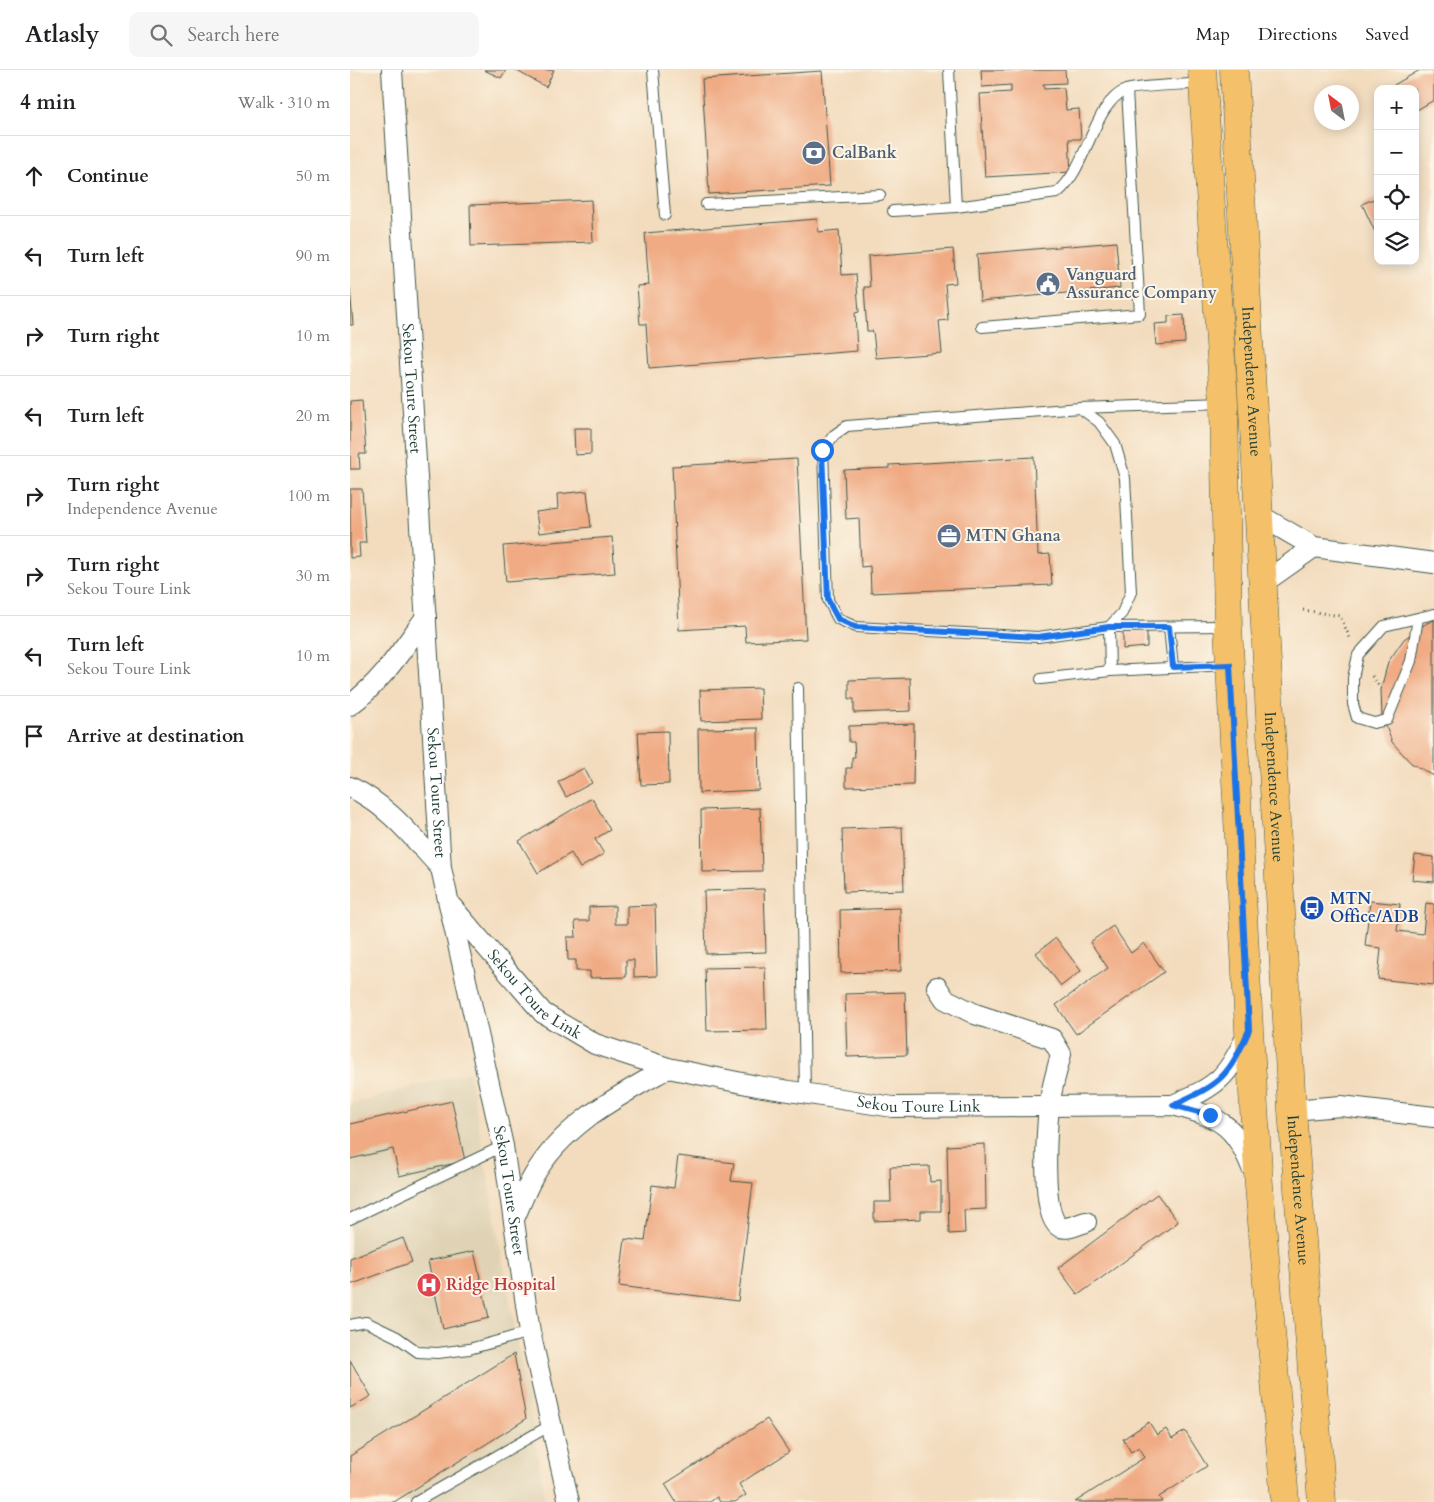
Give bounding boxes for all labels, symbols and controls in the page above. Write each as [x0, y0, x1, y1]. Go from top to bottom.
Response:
search box [129, 12, 479, 57]
text: Atlasly [25, 18, 99, 51]
icon: search [147, 21, 175, 49]
text: Search here [187, 22, 280, 48]
text: Map [1196, 22, 1230, 47]
text: Directions [1258, 22, 1337, 47]
text: Saved [1365, 22, 1409, 47]
north arrow [1314, 85, 1359, 130]
map controls [1374, 85, 1419, 265]
button: + [1374, 85, 1419, 130]
text: 4 min [20, 88, 76, 117]
text: Walk · 310 m [238, 92, 330, 114]
button: − [1374, 130, 1419, 175]
bank icon: CalBank [801, 140, 827, 166]
place label: CalBank [832, 142, 897, 164]
icon: ahead [20, 162, 48, 190]
text: Continue [67, 163, 149, 189]
text: 50 m [296, 165, 330, 187]
button: locate [1374, 175, 1419, 220]
button: layers [1374, 220, 1419, 265]
icon: left [20, 242, 48, 270]
text: Turn left [67, 243, 144, 269]
text: 90 m [296, 245, 330, 267]
place label: Vanguard Assurance Company [1066, 264, 1217, 304]
public building icon: Vanguard Assurance Company [1035, 271, 1061, 297]
street label: Independence Avenue [1236, 306, 1267, 457]
icon: right [20, 322, 48, 350]
text: Turn right [67, 323, 159, 349]
street label: Sekou Toure Street [397, 323, 427, 454]
text: 10 m [296, 325, 330, 347]
icon: left [20, 402, 48, 430]
text: Turn left [67, 403, 144, 429]
text: 20 m [296, 405, 330, 427]
route start [811, 439, 834, 462]
text: Turn right [67, 472, 159, 498]
icon: right [20, 482, 48, 510]
text: 100 m [288, 485, 330, 507]
text: Independence Avenue [67, 498, 218, 520]
office icon: MTN Ghana [936, 523, 962, 549]
place label: MTN Ghana [966, 525, 1061, 547]
text: Turn right [67, 552, 159, 578]
icon: right [20, 562, 48, 590]
text: 30 m [296, 565, 330, 587]
text: Sekou Toure Link [67, 578, 191, 600]
text: Turn left [67, 632, 144, 658]
icon: left [20, 642, 48, 670]
text: 10 m [296, 645, 330, 667]
text: Sekou Toure Link [67, 658, 191, 680]
street label: Independence Avenue [1259, 711, 1289, 863]
icon: arrive [20, 722, 48, 750]
text: Arrive at destination [67, 723, 244, 749]
street label: Sekou Toure Street [421, 727, 451, 859]
place label: MTN Office/ADB [1330, 888, 1419, 928]
bus stop icon: MTN Office/ADB [1299, 895, 1325, 921]
street label: Sekou Toure Link [482, 945, 586, 1045]
street label: Sekou Toure Link [855, 1091, 981, 1118]
route end [1199, 1104, 1222, 1127]
street label: Independence Avenue [1281, 1114, 1315, 1266]
street label: Sekou Toure Street [488, 1123, 530, 1256]
hospital icon: Ridge Hospital [416, 1272, 442, 1298]
place label: Ridge Hospital [446, 1274, 556, 1296]

